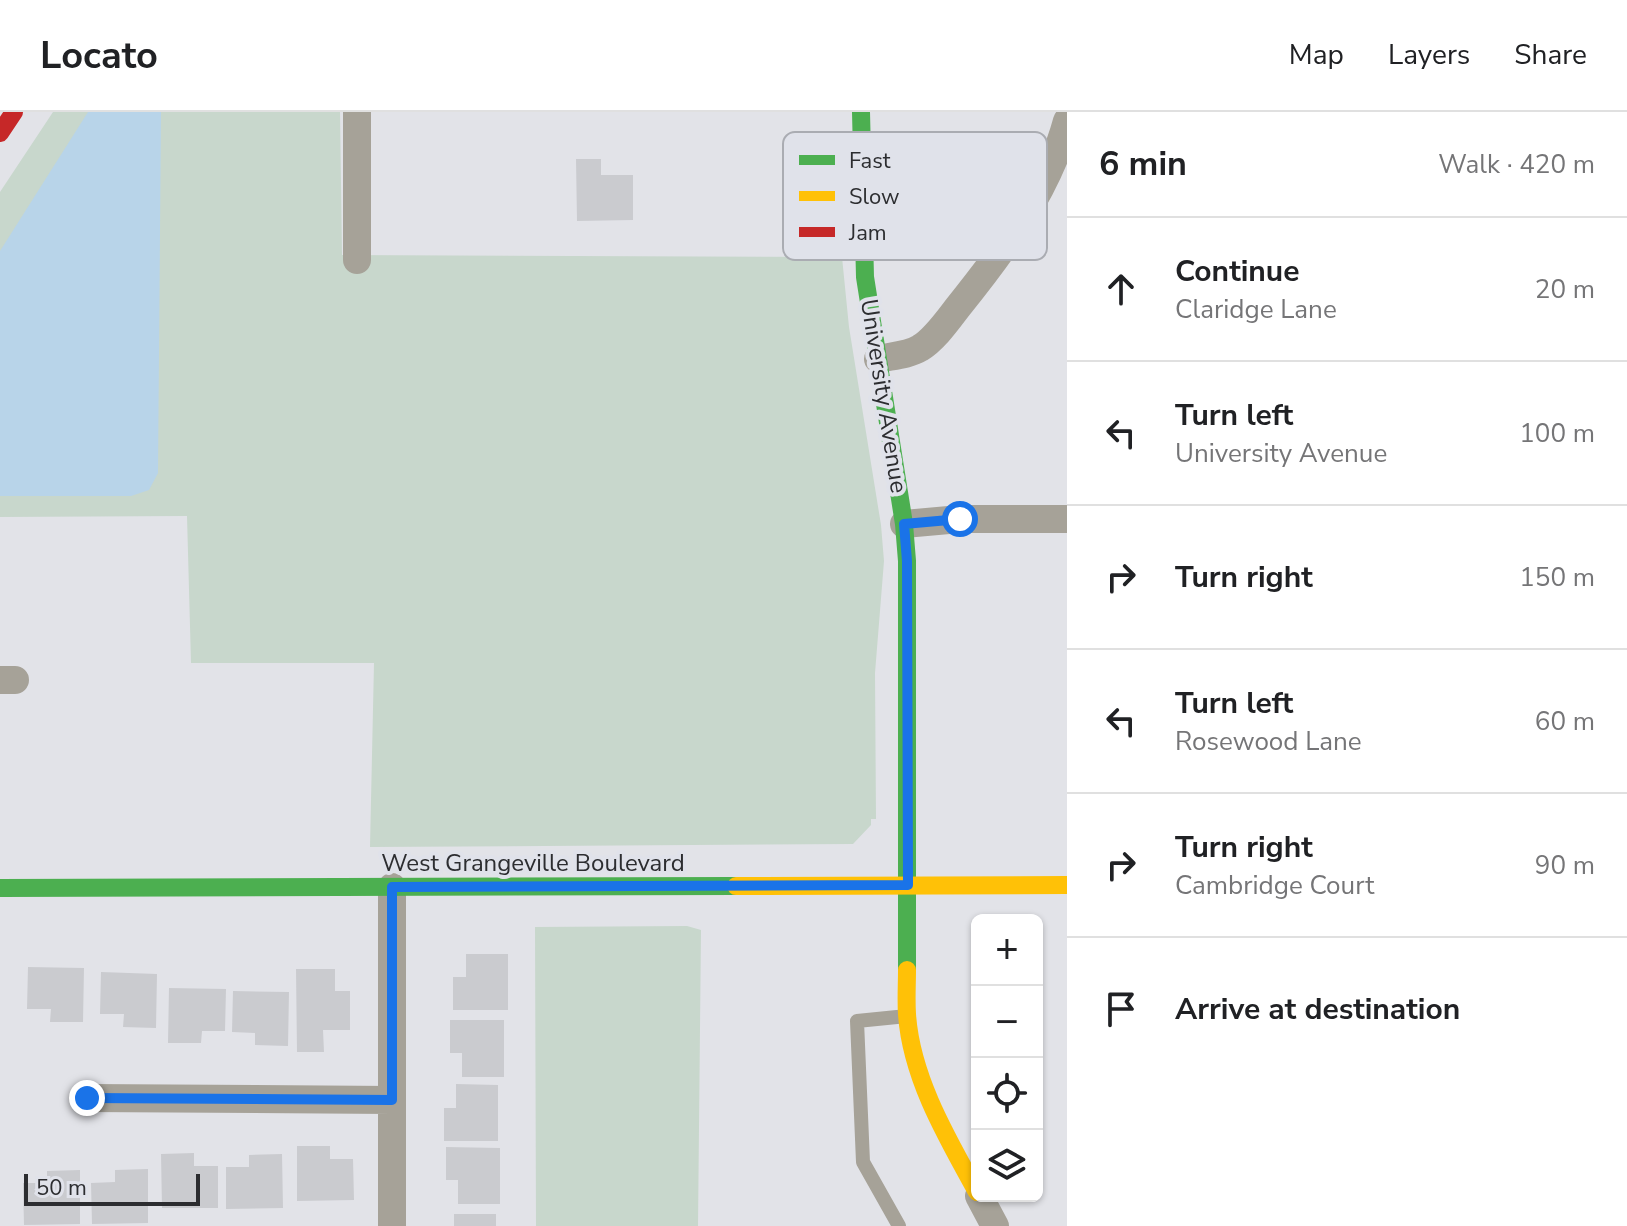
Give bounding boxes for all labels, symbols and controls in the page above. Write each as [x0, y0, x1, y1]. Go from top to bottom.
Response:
text: Locato [40, 30, 158, 81]
text: Map [1289, 36, 1344, 74]
text: Layers [1388, 36, 1470, 74]
text: Share [1514, 36, 1587, 74]
legend [783, 132, 1047, 260]
text: 6 min [1099, 141, 1187, 187]
text: Fast [849, 146, 891, 176]
text: Walk · 420 m [1438, 147, 1595, 182]
text: Slow [849, 182, 900, 212]
text: Jam [848, 218, 887, 248]
text: Continue [1175, 251, 1300, 292]
icon: ahead [1099, 267, 1143, 311]
text: 20 m [1535, 272, 1595, 307]
text: Claridge Lane [1175, 292, 1337, 327]
street label: University Avenue [853, 297, 915, 495]
text: Turn left [1175, 395, 1293, 436]
icon: left [1099, 411, 1143, 455]
text: 100 m [1519, 416, 1595, 451]
text: University Avenue [1175, 436, 1387, 471]
route start [942, 501, 978, 537]
icon: right [1099, 555, 1143, 599]
text: Turn right [1175, 557, 1313, 598]
text: 150 m [1519, 560, 1595, 595]
text: Turn left [1175, 683, 1293, 724]
icon: left [1099, 699, 1143, 743]
text: 60 m [1535, 704, 1595, 739]
text: Rosewood Lane [1175, 724, 1362, 759]
text: Turn right [1175, 827, 1313, 868]
icon: right [1099, 843, 1143, 887]
street label: West Grangeville Boulevard [381, 847, 685, 879]
text: 90 m [1535, 848, 1595, 883]
text: Cambridge Court [1175, 868, 1374, 903]
map controls [971, 914, 1043, 1202]
button: + [971, 914, 1043, 986]
button: − [971, 986, 1043, 1058]
icon: arrive [1099, 987, 1143, 1031]
text: Arrive at destination [1175, 989, 1460, 1030]
button: locate [971, 1058, 1043, 1130]
route end [69, 1080, 105, 1116]
button: layers [971, 1130, 1043, 1202]
scale bar [24, 1170, 200, 1206]
text: 50 m [36, 1173, 87, 1203]

